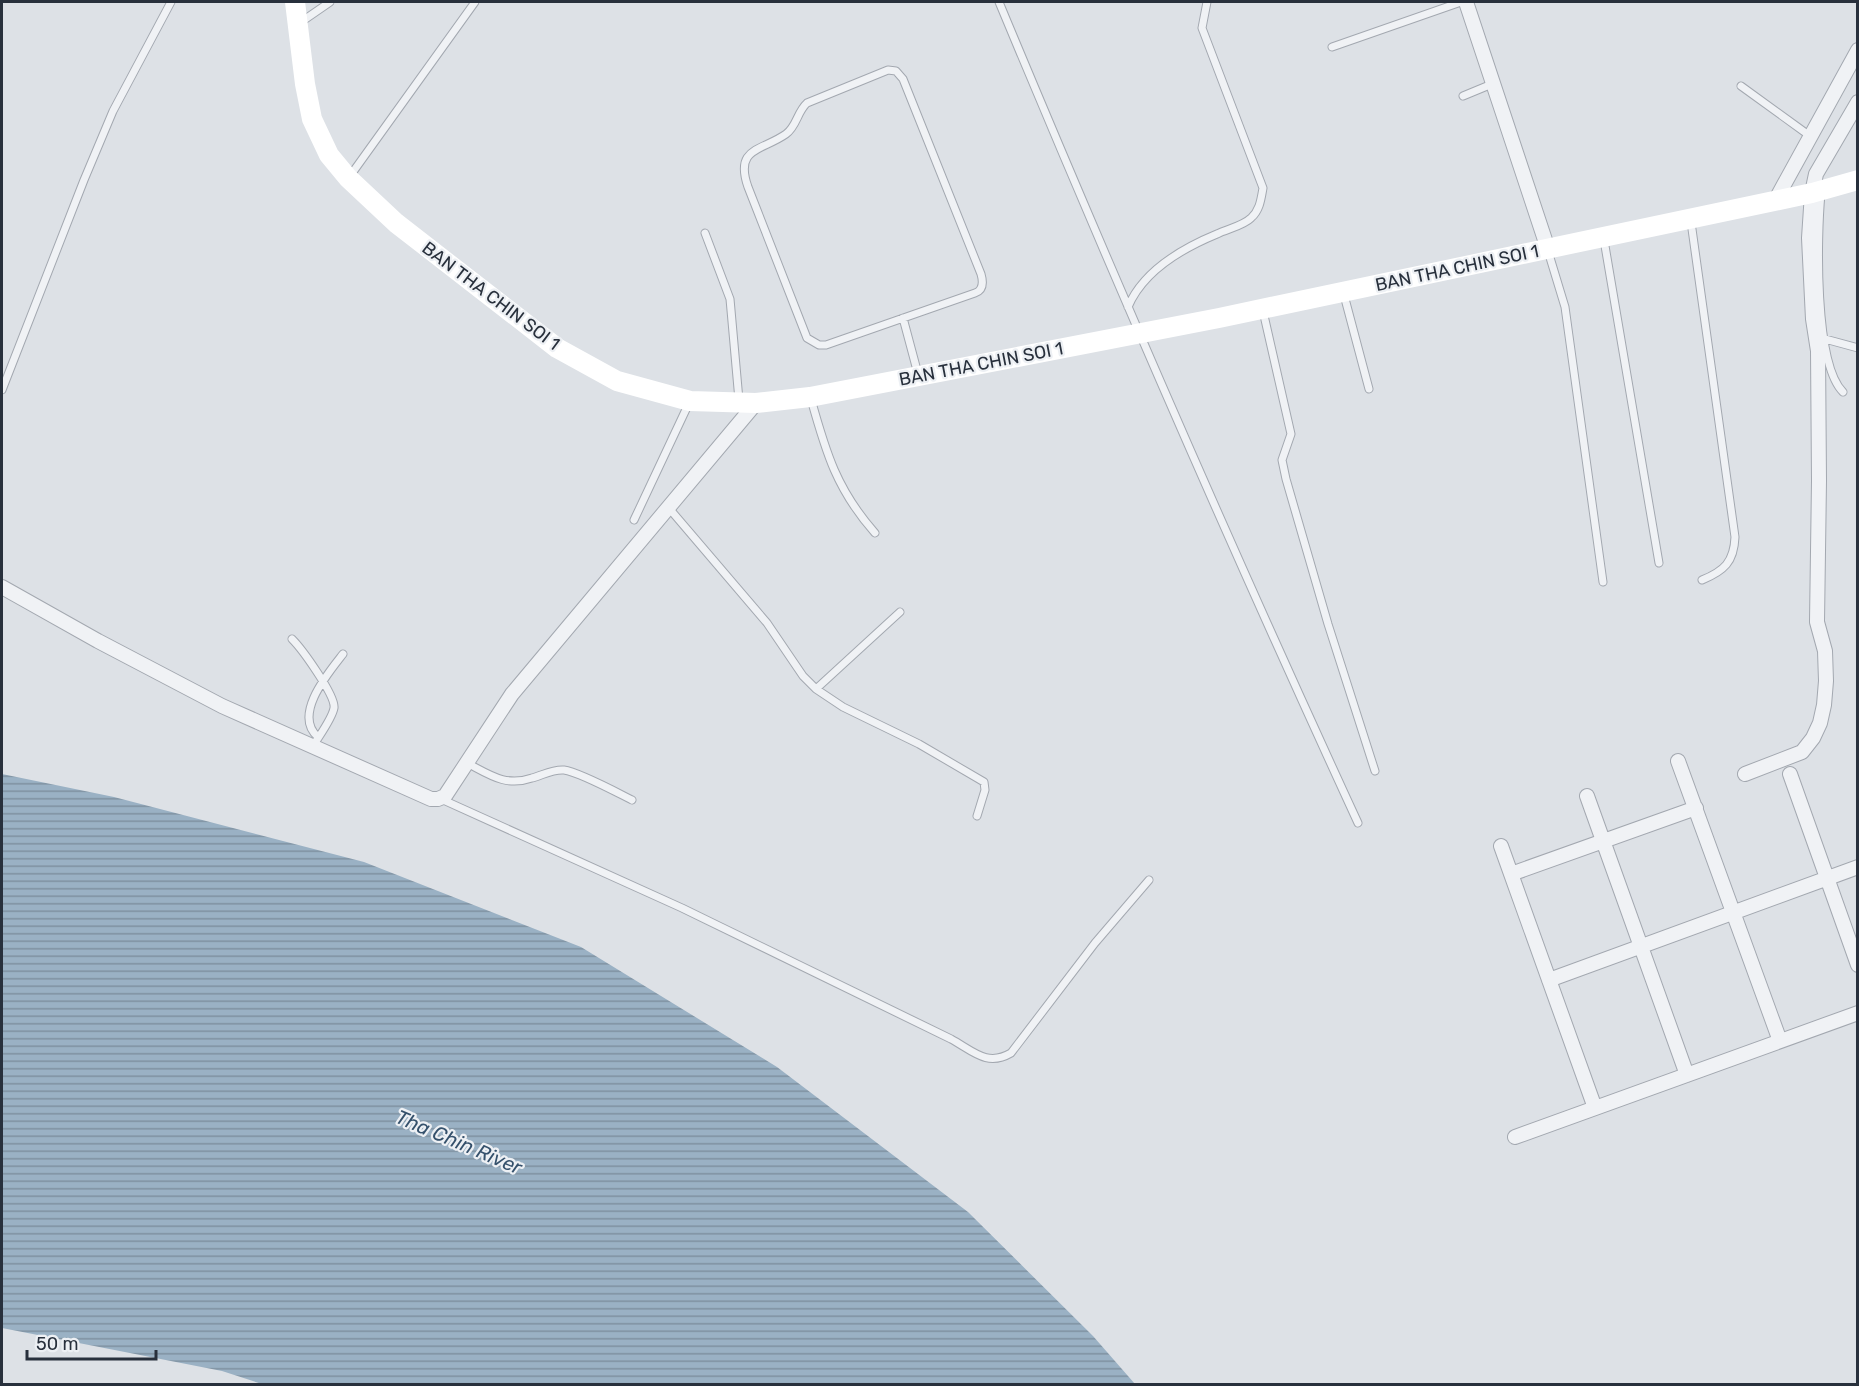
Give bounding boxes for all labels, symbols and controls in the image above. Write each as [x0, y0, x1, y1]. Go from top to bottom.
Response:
street label: BAN THA CHIN SOI 1 [418, 237, 564, 355]
street label: BAN THA CHIN SOI 1 [1373, 240, 1541, 296]
street label: BAN THA CHIN SOI 1 [897, 337, 1065, 391]
water label: Tha Chin River [392, 1105, 527, 1180]
scale bar [27, 1323, 156, 1361]
text: 50 m [36, 1333, 79, 1355]

